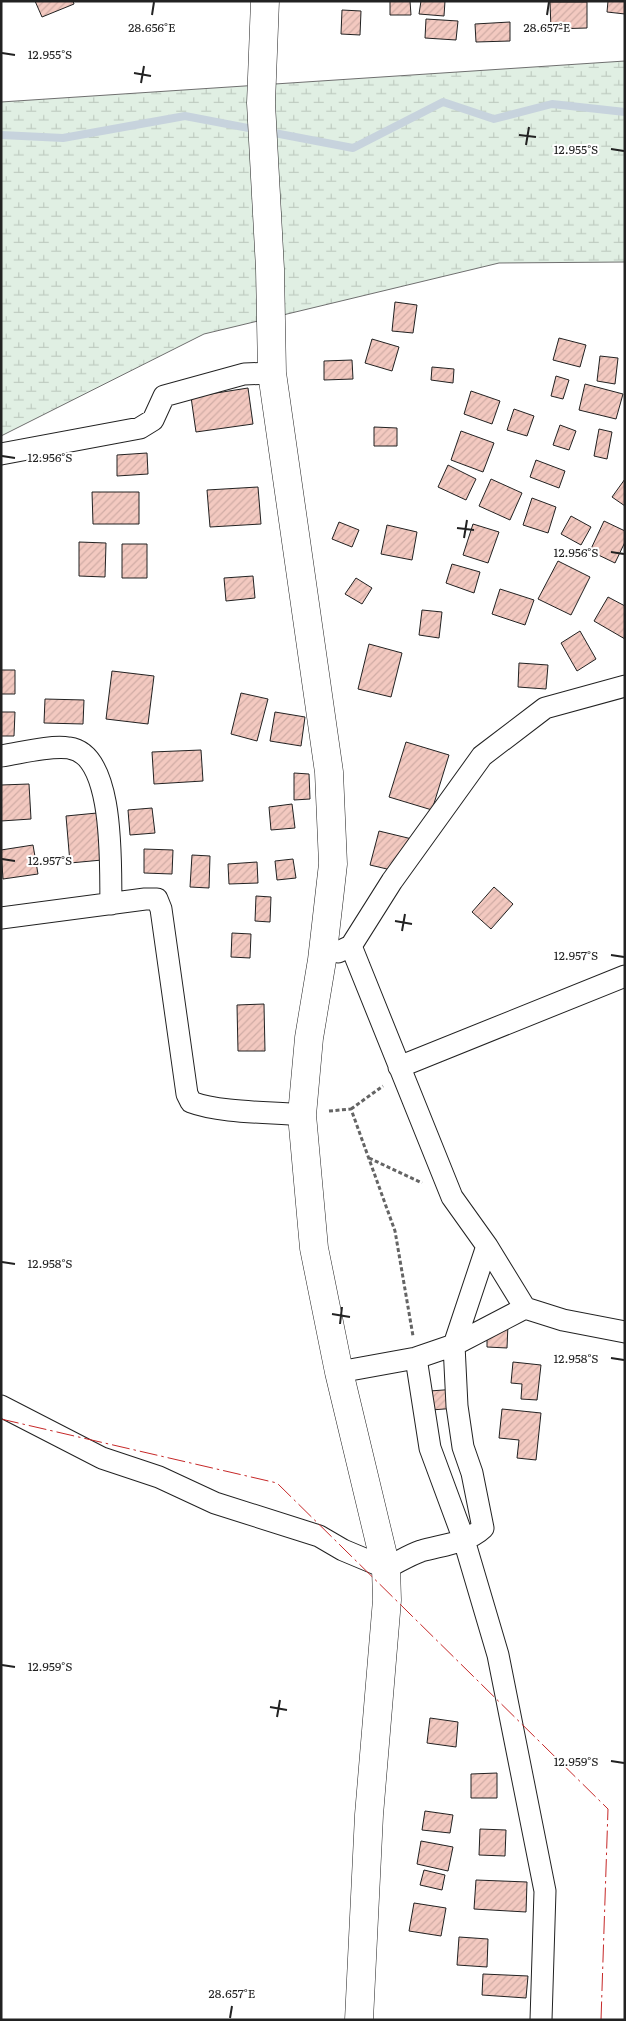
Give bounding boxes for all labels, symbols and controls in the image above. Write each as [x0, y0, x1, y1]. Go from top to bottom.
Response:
text: 28.656°E [128, 18, 176, 36]
text: 28.657°E [524, 18, 571, 36]
text: 12.955°S [28, 45, 72, 63]
text: 12.955°S [554, 140, 598, 158]
text: 12.956°S [28, 448, 72, 466]
text: 12.956°S [554, 543, 598, 561]
text: 12.957°S [28, 851, 72, 869]
text: 12.957°S [554, 946, 598, 964]
text: 12.958°S [27, 1254, 73, 1272]
text: 12.958°S [553, 1349, 599, 1367]
text: 12.959°S [28, 1657, 72, 1675]
text: 12.959°S [554, 1752, 598, 1770]
text: 28.657°E [209, 1984, 256, 2002]

